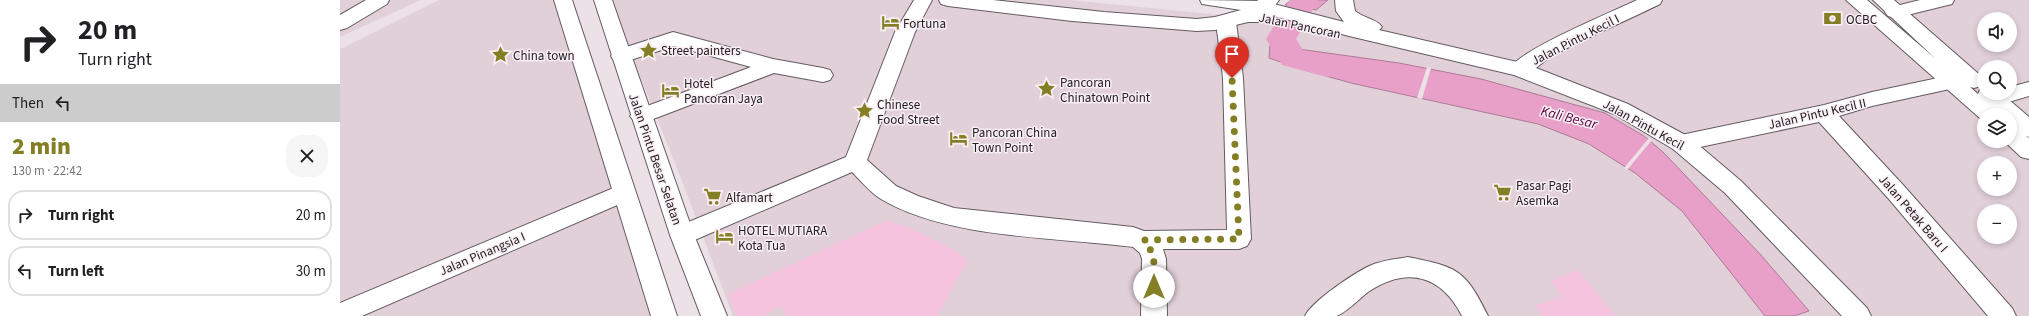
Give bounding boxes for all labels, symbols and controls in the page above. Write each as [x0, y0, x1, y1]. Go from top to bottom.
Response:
street label: Jalan Pancoran [1257, 9, 1342, 43]
bank icon: OCBC [1823, 9, 1843, 29]
text: 20 m [78, 10, 137, 50]
street label: Jalan Pintu Kecil I [1528, 10, 1623, 70]
place label: OCBC [1846, 11, 1877, 29]
map controls [1977, 12, 2017, 244]
button: sound [1977, 12, 2017, 52]
hotel icon: Fortuna [880, 13, 900, 33]
place label: Fortuna [903, 15, 946, 33]
icon: right [12, 16, 64, 68]
pin [1215, 37, 1249, 78]
place icon: Street painters [638, 40, 658, 60]
place label: Street painters [661, 42, 741, 60]
icon: arrive [1221, 43, 1243, 65]
place icon: China town [490, 45, 510, 65]
text: Turn right [78, 47, 152, 72]
place label: China town [513, 47, 575, 65]
button: search [1977, 60, 2017, 100]
place label: Pancoran Chinatown Point [1060, 74, 1151, 107]
place label: Hotel Pancoran Jaya [684, 75, 763, 108]
place icon: Pancoran Chinatown Point [1037, 79, 1057, 99]
hotel icon: Hotel Pancoran Jaya [661, 80, 681, 100]
street label: Jalan Pintu Besar Selatan [624, 91, 686, 228]
icon: left [52, 92, 74, 114]
text: Then [12, 93, 44, 114]
street label: Jalan Pintu Kecil II [1767, 94, 1868, 134]
street label: Jalan Pintu Kecil [1600, 95, 1687, 155]
place label: Chinese Food Street [877, 96, 940, 129]
place icon: Chinese Food Street [854, 101, 874, 121]
water label: Kali Besar [1539, 101, 1600, 135]
button: layers [1977, 108, 2017, 148]
place label: Pancoran China Town Point [972, 124, 1057, 157]
text: 2 min [12, 129, 71, 164]
hotel icon: Pancoran China Town Point [949, 129, 969, 149]
button: close [286, 135, 328, 177]
button: + [1977, 156, 2017, 196]
text: 130 m · 22:42 [12, 162, 82, 180]
street label: Jalan Petak Baru I [1875, 171, 1952, 256]
place label: Pasar Pagi Asemka [1516, 177, 1572, 210]
supermarket icon: Pasar Pagi Asemka [1493, 182, 1513, 202]
supermarket icon: Alfamart [703, 187, 723, 207]
place label: Alfamart [726, 189, 773, 207]
icon: right [14, 204, 36, 226]
button: − [1977, 204, 2017, 244]
text: Turn right [48, 205, 114, 226]
text: 20 m [296, 205, 326, 226]
place label: HOTEL MUTIARA Kota Tua [738, 222, 828, 255]
hotel icon: HOTEL MUTIARA Kota Tua [715, 227, 735, 247]
street label: Jalan Pinangsia I [437, 228, 528, 280]
icon: left [14, 260, 36, 282]
text: Turn left [48, 261, 104, 282]
text: 30 m [296, 261, 326, 282]
position arrow [1133, 266, 1175, 308]

